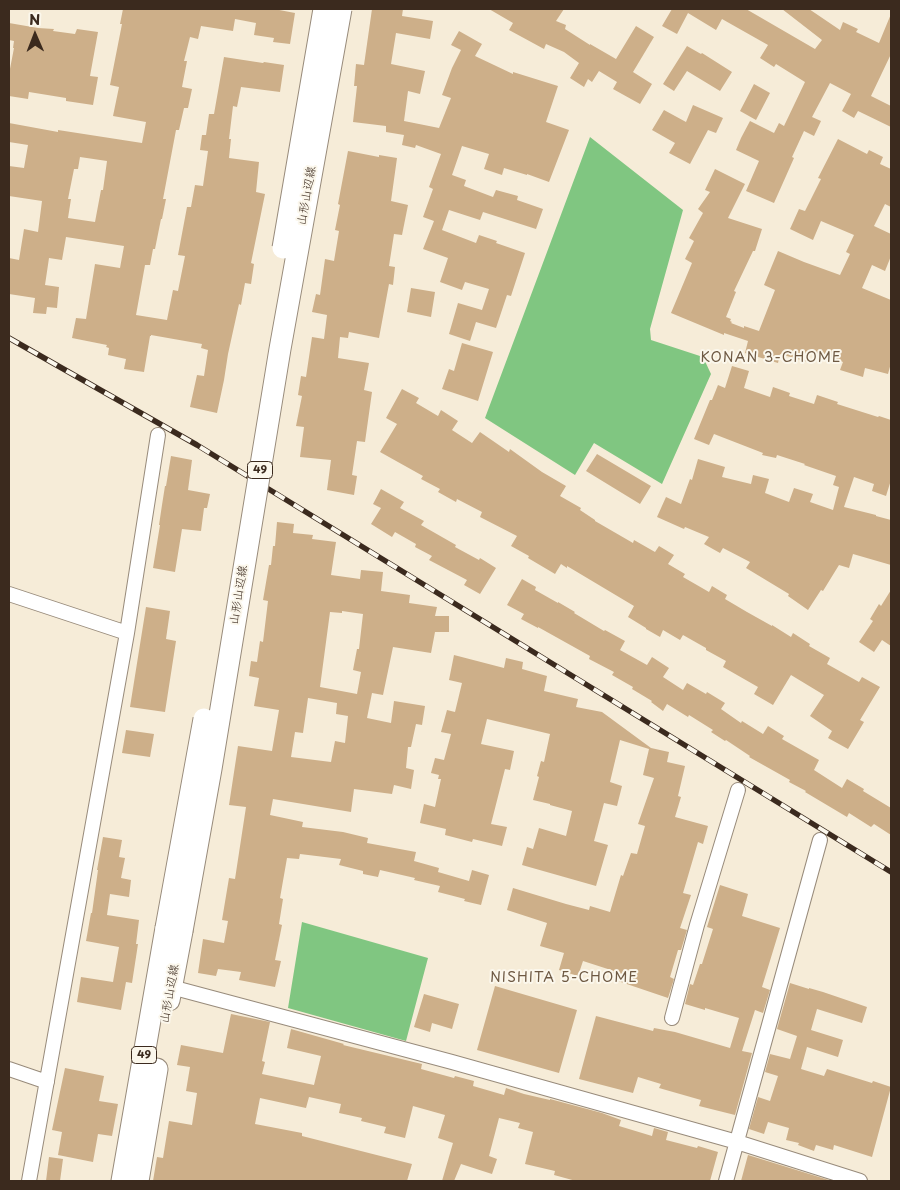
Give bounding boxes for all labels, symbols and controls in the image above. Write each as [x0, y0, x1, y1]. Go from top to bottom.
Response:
text: N [29, 9, 40, 30]
north arrow [10, 10, 60, 60]
street label: 山形山辺線 [295, 165, 319, 227]
district label: KONAN 3-CHOME [699, 350, 843, 366]
road number: 49 [248, 462, 272, 478]
street label: 山形山辺線 [227, 564, 251, 626]
street label: 山形山辺線 [158, 963, 182, 1025]
district label: NISHITA 5-CHOME [488, 970, 640, 986]
road number: 49 [132, 1046, 156, 1064]

